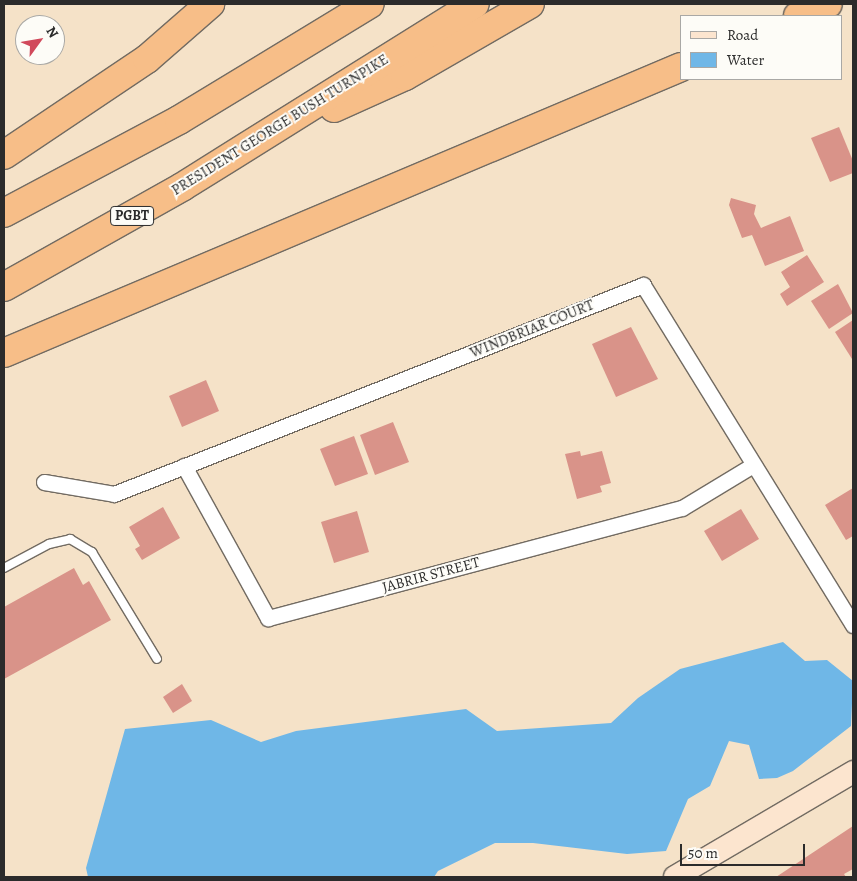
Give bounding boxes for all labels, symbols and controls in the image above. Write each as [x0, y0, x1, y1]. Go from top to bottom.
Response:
north arrow [15, 15, 65, 65]
legend [680, 15, 842, 80]
text: N [42, 23, 63, 42]
text: Road [727, 25, 758, 45]
text: Water [727, 50, 764, 70]
street label: PRESIDENT GEORGE BUSH TURNPIKE [168, 51, 392, 199]
road number: PGBT [110, 205, 154, 228]
street label: WINDBRIAR COURT [467, 296, 597, 362]
street label: JABRIR STREET [380, 553, 482, 597]
scale bar [682, 834, 807, 866]
text: 50 m [688, 843, 718, 863]

